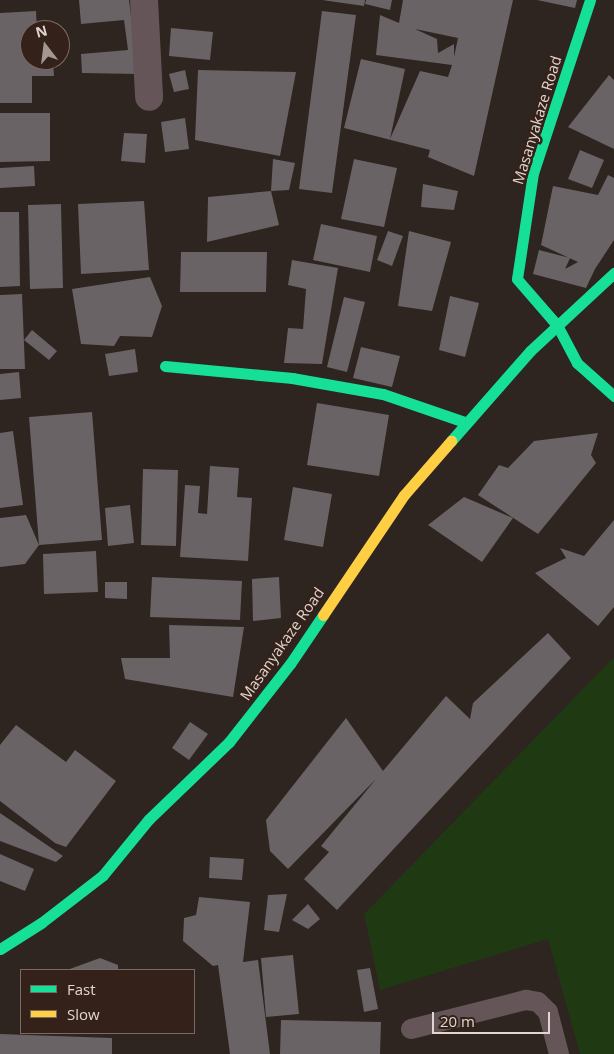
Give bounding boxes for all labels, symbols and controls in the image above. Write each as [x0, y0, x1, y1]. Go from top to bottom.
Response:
north arrow [20, 20, 70, 70]
text: N [33, 20, 49, 42]
street label: Masanyakaze Road [509, 53, 565, 187]
street label: Masanyakaze Road [236, 584, 328, 704]
legend [20, 969, 195, 1034]
text: Fast [67, 979, 96, 999]
scale bar [434, 1002, 552, 1034]
text: Slow [67, 1004, 100, 1024]
text: 20 m [440, 1011, 475, 1031]

